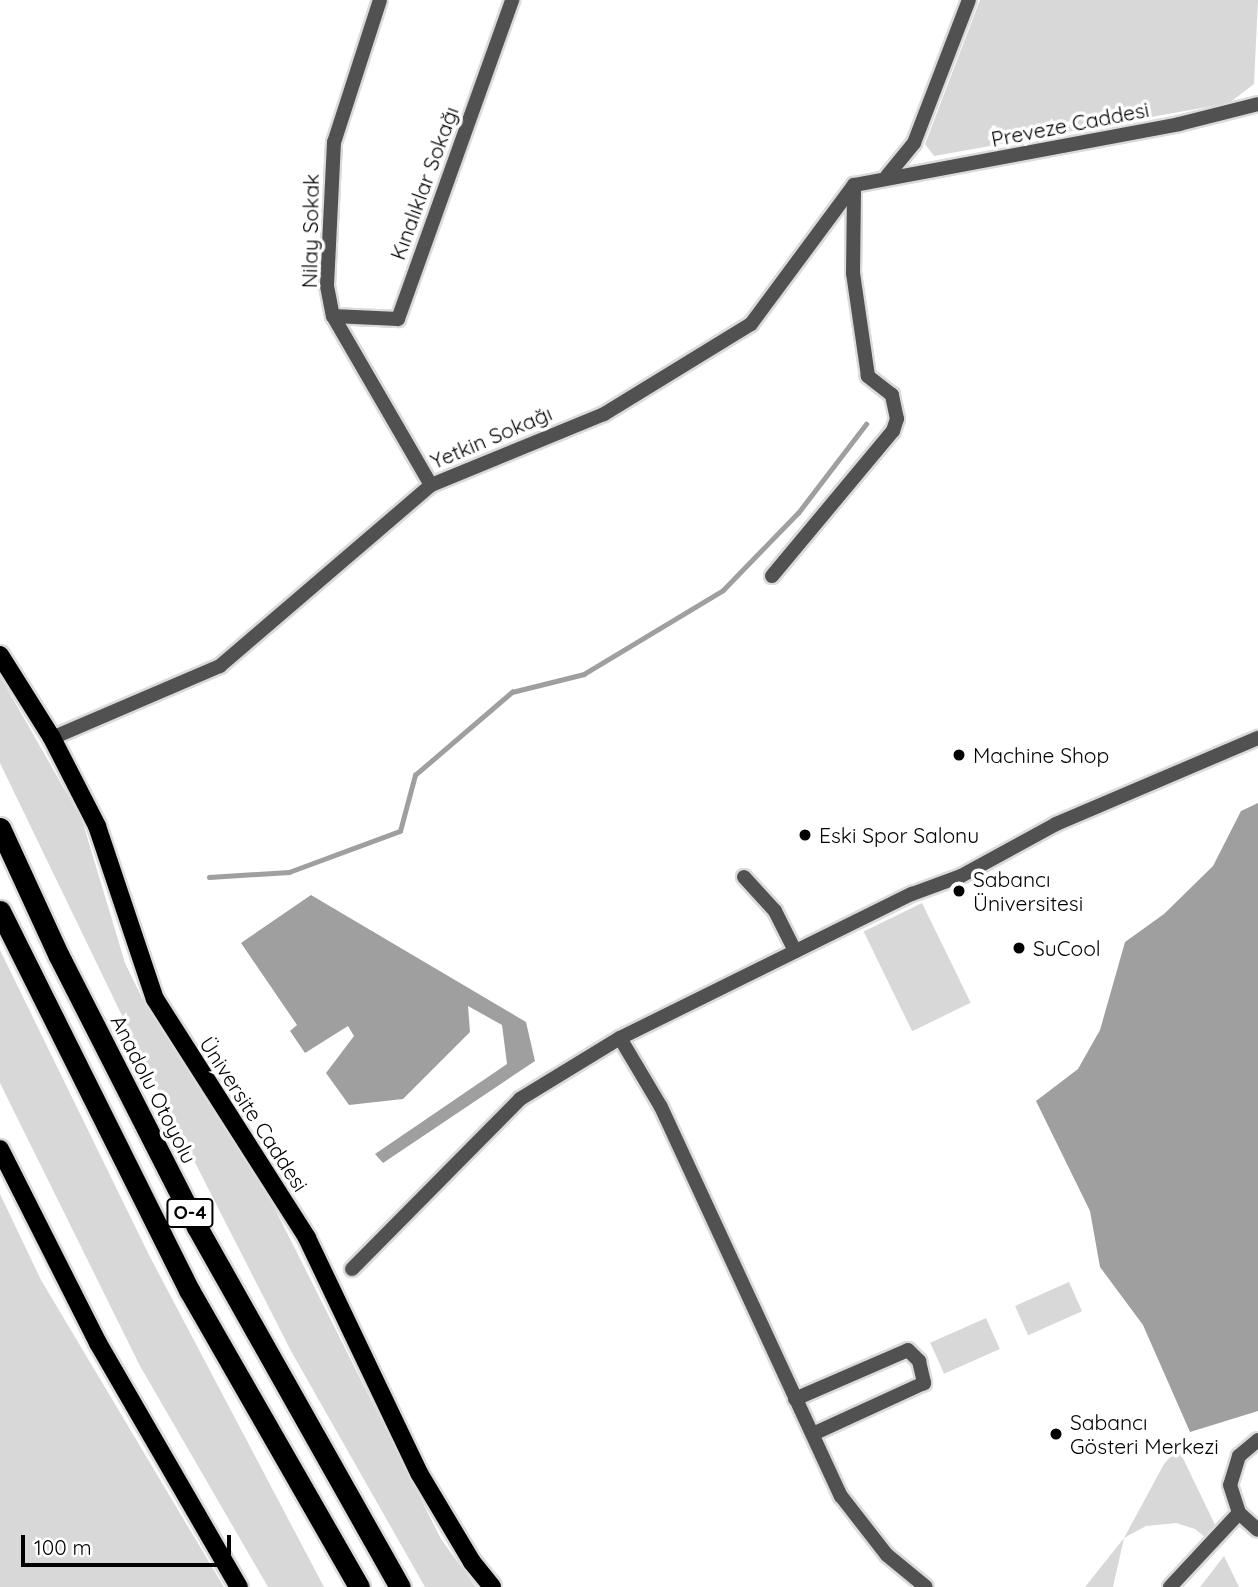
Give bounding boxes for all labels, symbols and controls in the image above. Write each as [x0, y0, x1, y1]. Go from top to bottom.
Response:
street label: Preveze Caddesi [989, 96, 1151, 152]
street label: Kınalıklar Sokağı [385, 103, 463, 263]
street label: Nilay Sokak [296, 173, 324, 289]
street label: Yetkin Sokağı [427, 400, 555, 474]
place label: Machine Shop [973, 742, 1109, 768]
marker: Machine Shop [951, 747, 967, 763]
place label: Eski Spor Salonu [819, 822, 979, 848]
marker: Eski Spor Salonu [797, 827, 813, 843]
place label: Sabancı Üniversitesi [973, 866, 1083, 916]
marker: Sabancı Üniversitesi [951, 883, 967, 899]
place label: SuCool [1033, 935, 1101, 961]
marker: SuCool [1011, 940, 1027, 956]
street label: Anadolu Otoyolu [106, 1011, 202, 1167]
street label: Üniversite Caddesi [195, 1032, 313, 1196]
road number: O-4 [166, 1198, 214, 1228]
place label: Sabancı Gösteri Merkezi [1070, 1409, 1219, 1459]
marker: Sabancı Gösteri Merkezi [1048, 1426, 1064, 1442]
scale bar [24, 1520, 234, 1564]
text: 100 m [34, 1534, 92, 1560]

